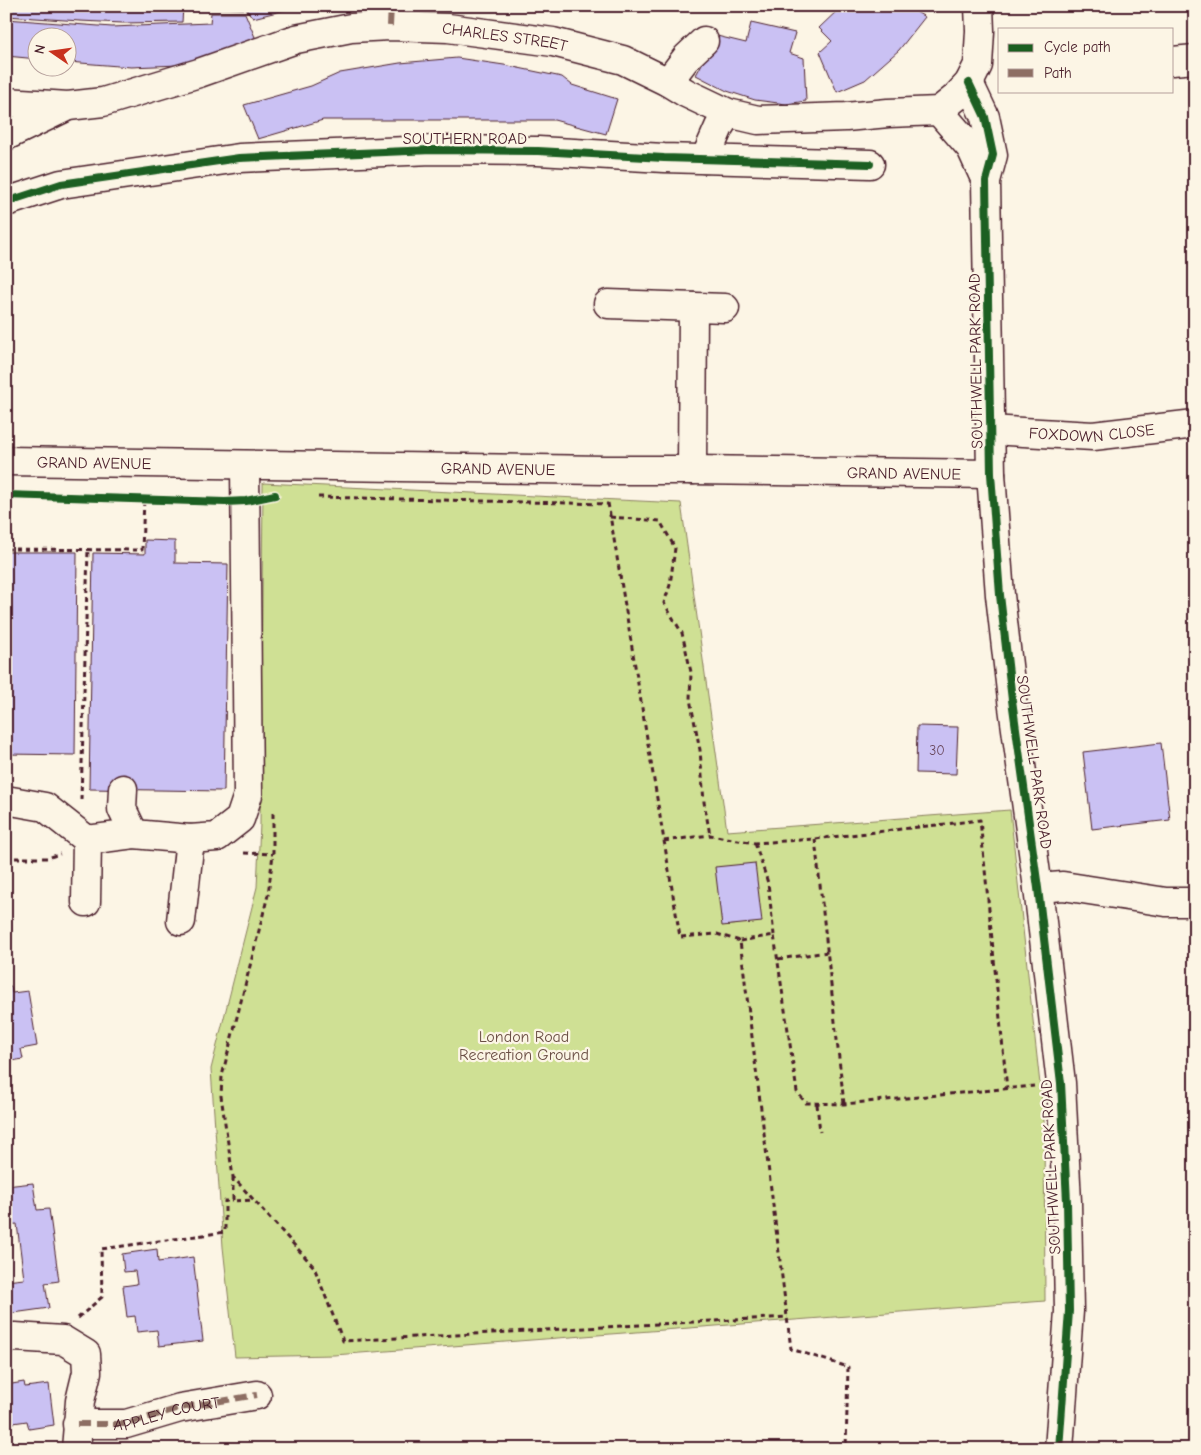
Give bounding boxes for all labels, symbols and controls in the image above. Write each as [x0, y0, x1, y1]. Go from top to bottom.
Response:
street label: CHARLES STREET [442, 20, 570, 56]
north arrow [28, 28, 78, 78]
legend [998, 28, 1174, 92]
text: Cycle path [1044, 38, 1111, 56]
text: N [31, 43, 49, 56]
text: Path [1044, 64, 1072, 82]
street label: SOUTHERN ROAD [403, 130, 527, 148]
street label: SOUTHWELL PARK ROAD [965, 273, 987, 449]
street label: FOXDOWN CLOSE [1028, 421, 1156, 446]
street label: GRAND AVENUE [37, 453, 152, 473]
street label: GRAND AVENUE [441, 460, 556, 479]
street label: GRAND AVENUE [847, 464, 962, 484]
street label: SOUTHWELL PARK ROAD [1013, 674, 1055, 850]
house number: 30 [929, 742, 945, 759]
park label: London Road Recreation Ground [459, 1028, 589, 1064]
street label: SOUTHWELL PARK ROAD [1037, 1079, 1065, 1255]
street label: APPLEY COURT [114, 1393, 222, 1434]

